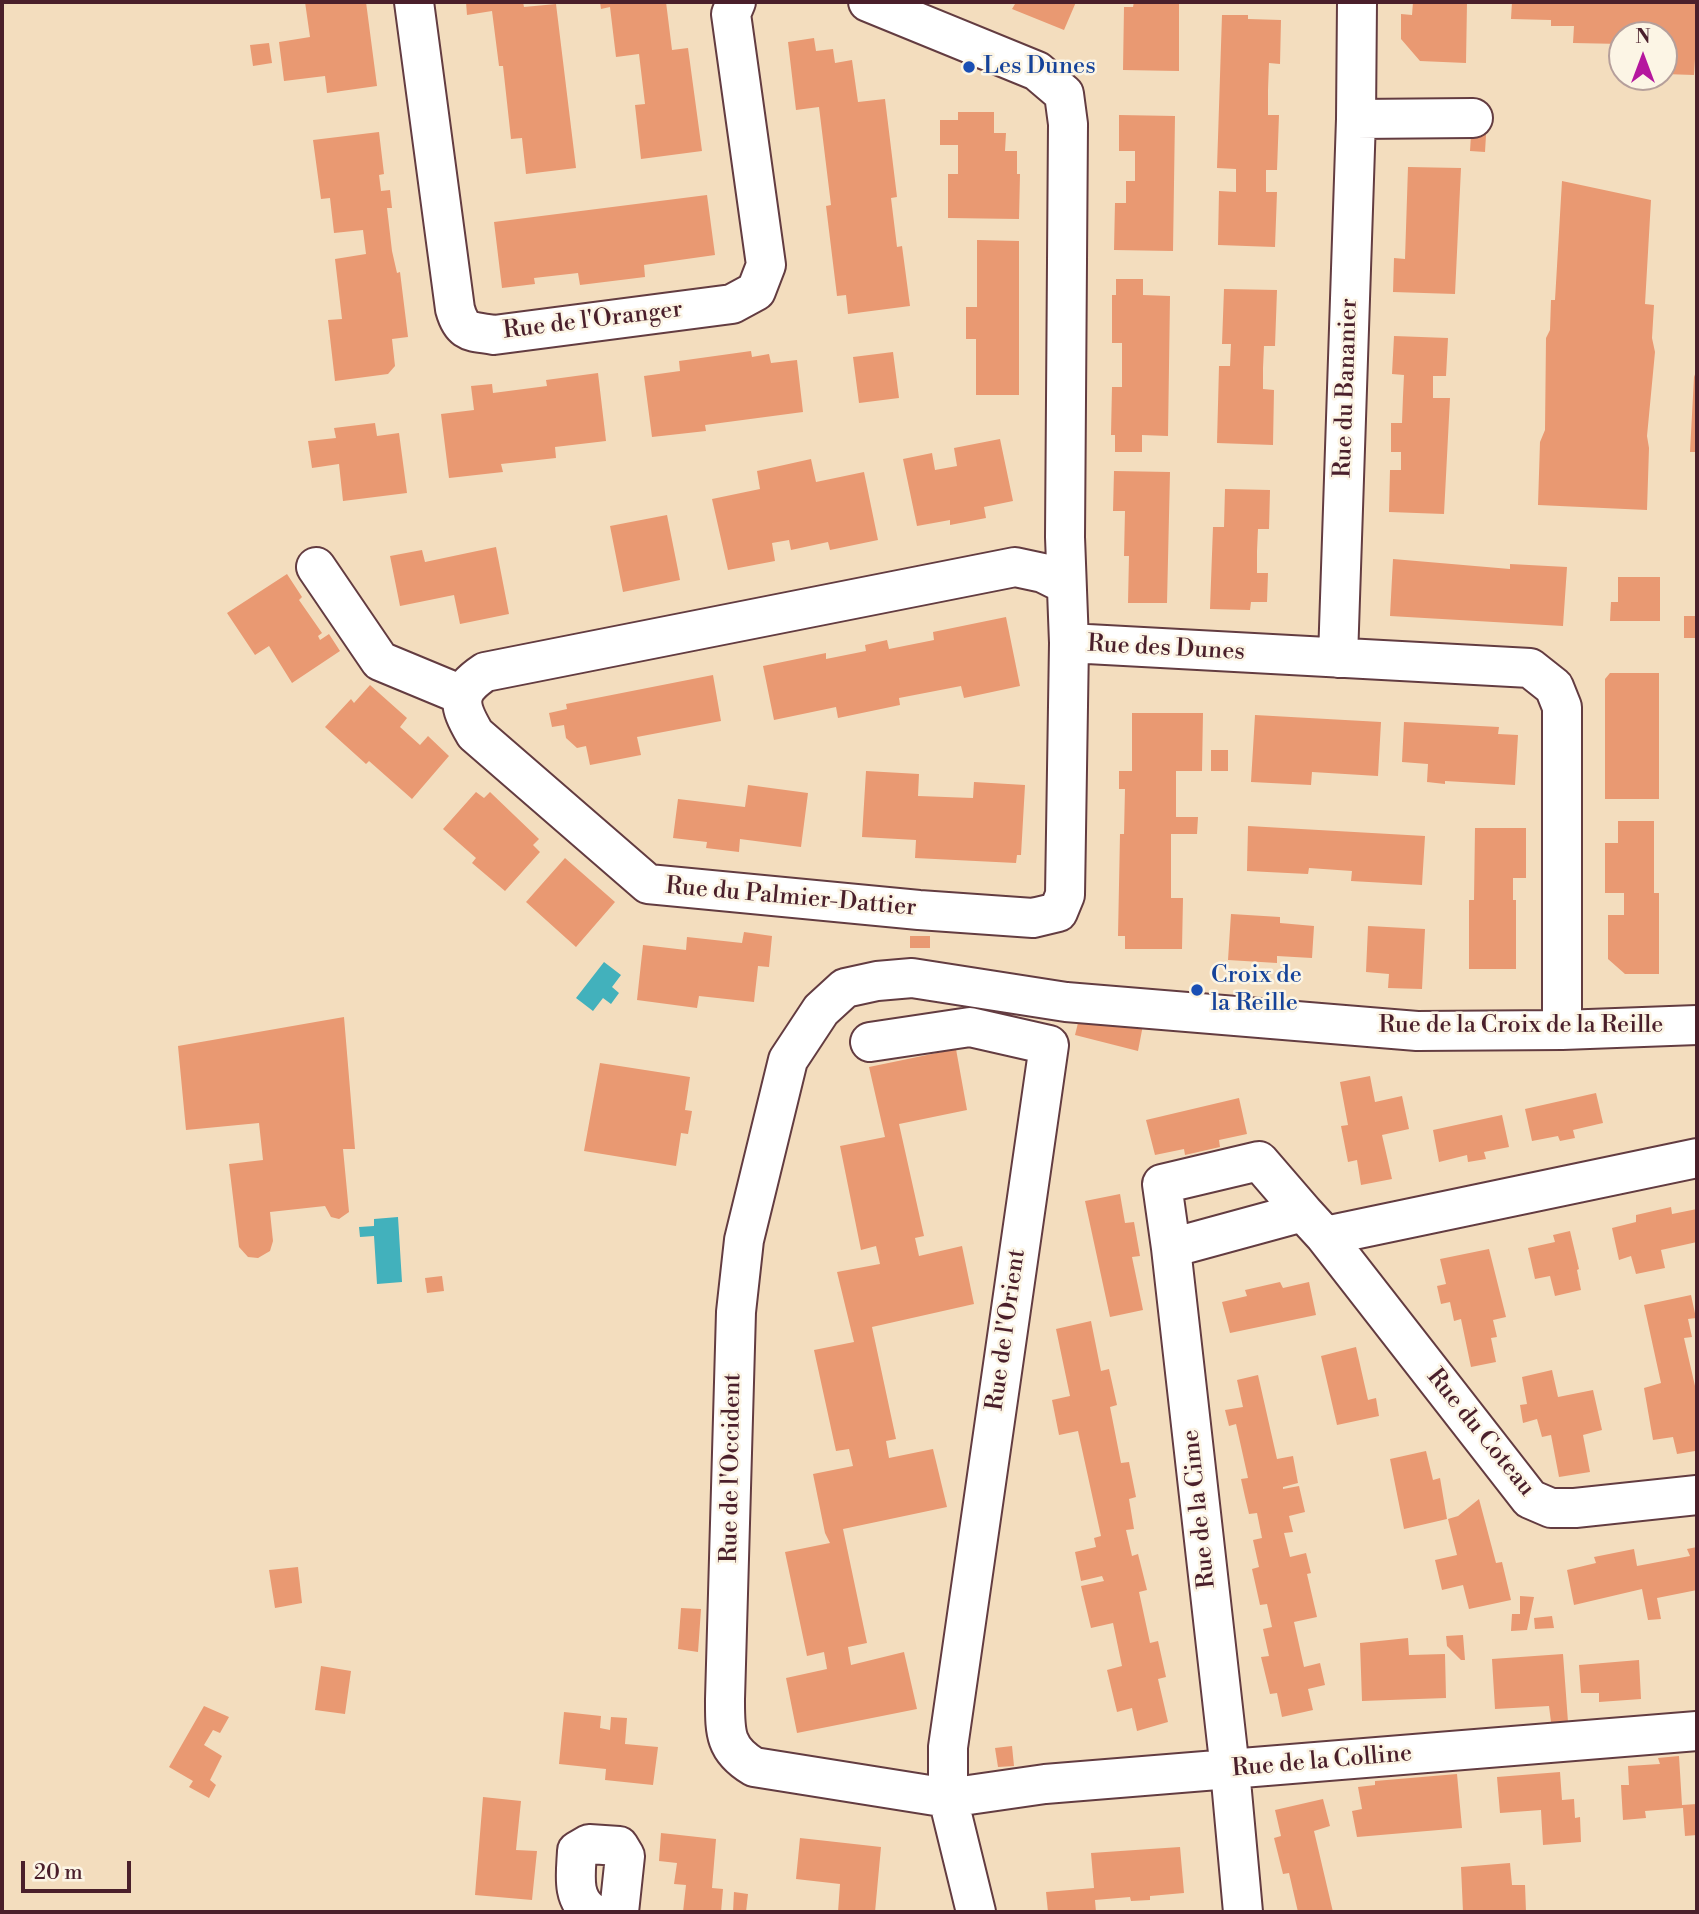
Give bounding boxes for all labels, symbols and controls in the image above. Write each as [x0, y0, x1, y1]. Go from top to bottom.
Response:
north arrow [1608, 21, 1678, 91]
text: N [1635, 25, 1651, 49]
place label: Les Dunes [983, 53, 1096, 81]
marker: Les Dunes [961, 59, 977, 75]
street label: Rue de l'Oranger [502, 296, 684, 346]
street label: Rue du Bananier [1329, 298, 1365, 478]
street label: Rue des Dunes [1086, 630, 1246, 668]
street label: Rue du Palmier-Dattier [664, 873, 918, 923]
place label: Croix de la Reille [1211, 962, 1302, 1018]
marker: Croix de la Reille [1189, 982, 1205, 998]
street label: Rue de la Croix de la Reille [1379, 1012, 1663, 1040]
street label: Rue de l'Orient [981, 1247, 1033, 1413]
street label: Rue du Coteau [1420, 1363, 1540, 1503]
street label: Rue de l'Occident [716, 1373, 748, 1563]
street label: Rue de la Cime [1177, 1428, 1223, 1590]
street label: Rue de la Colline [1231, 1740, 1413, 1784]
scale bar [24, 1848, 135, 1892]
text: 20 m [34, 1860, 83, 1886]

